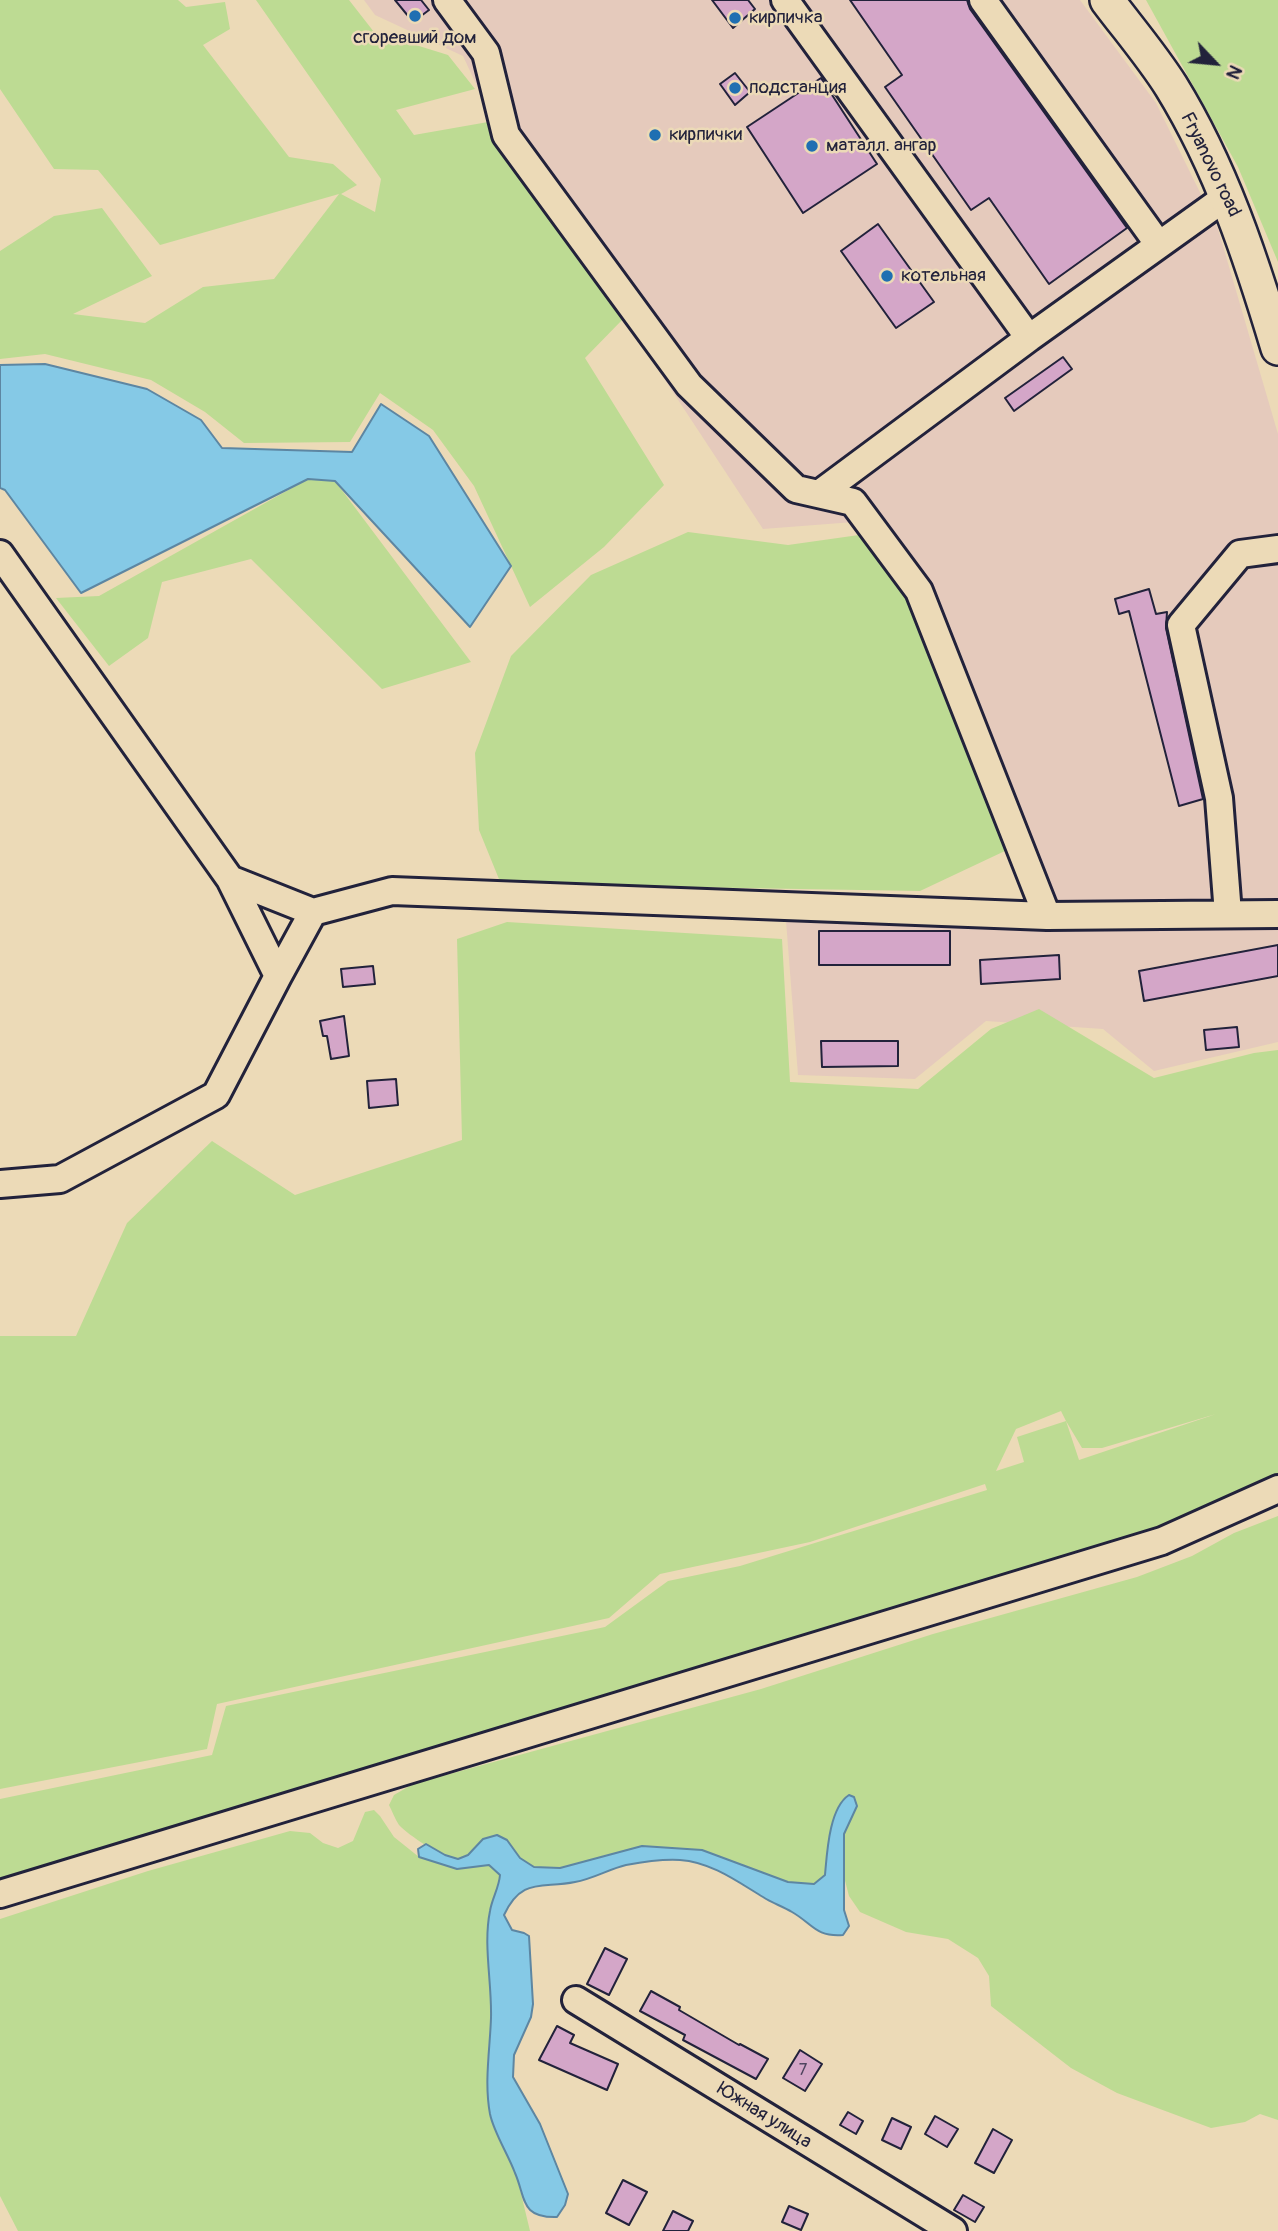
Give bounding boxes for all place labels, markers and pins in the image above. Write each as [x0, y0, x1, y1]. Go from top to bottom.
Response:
place label: кирпичка [749, 7, 823, 29]
marker: сгоревший дом [407, 8, 423, 24]
marker: кирпичка [727, 10, 743, 26]
place label: сгоревший дом [353, 27, 477, 49]
place label: подстанция [749, 77, 847, 99]
marker: подстанция [727, 80, 743, 96]
place label: кирпички [669, 124, 742, 146]
marker: кирпички [647, 127, 663, 143]
place label: маталл. ангар [826, 135, 937, 157]
marker: маталл. ангар [804, 138, 820, 154]
place label: котельная [901, 265, 986, 287]
marker: котельная [879, 268, 895, 284]

